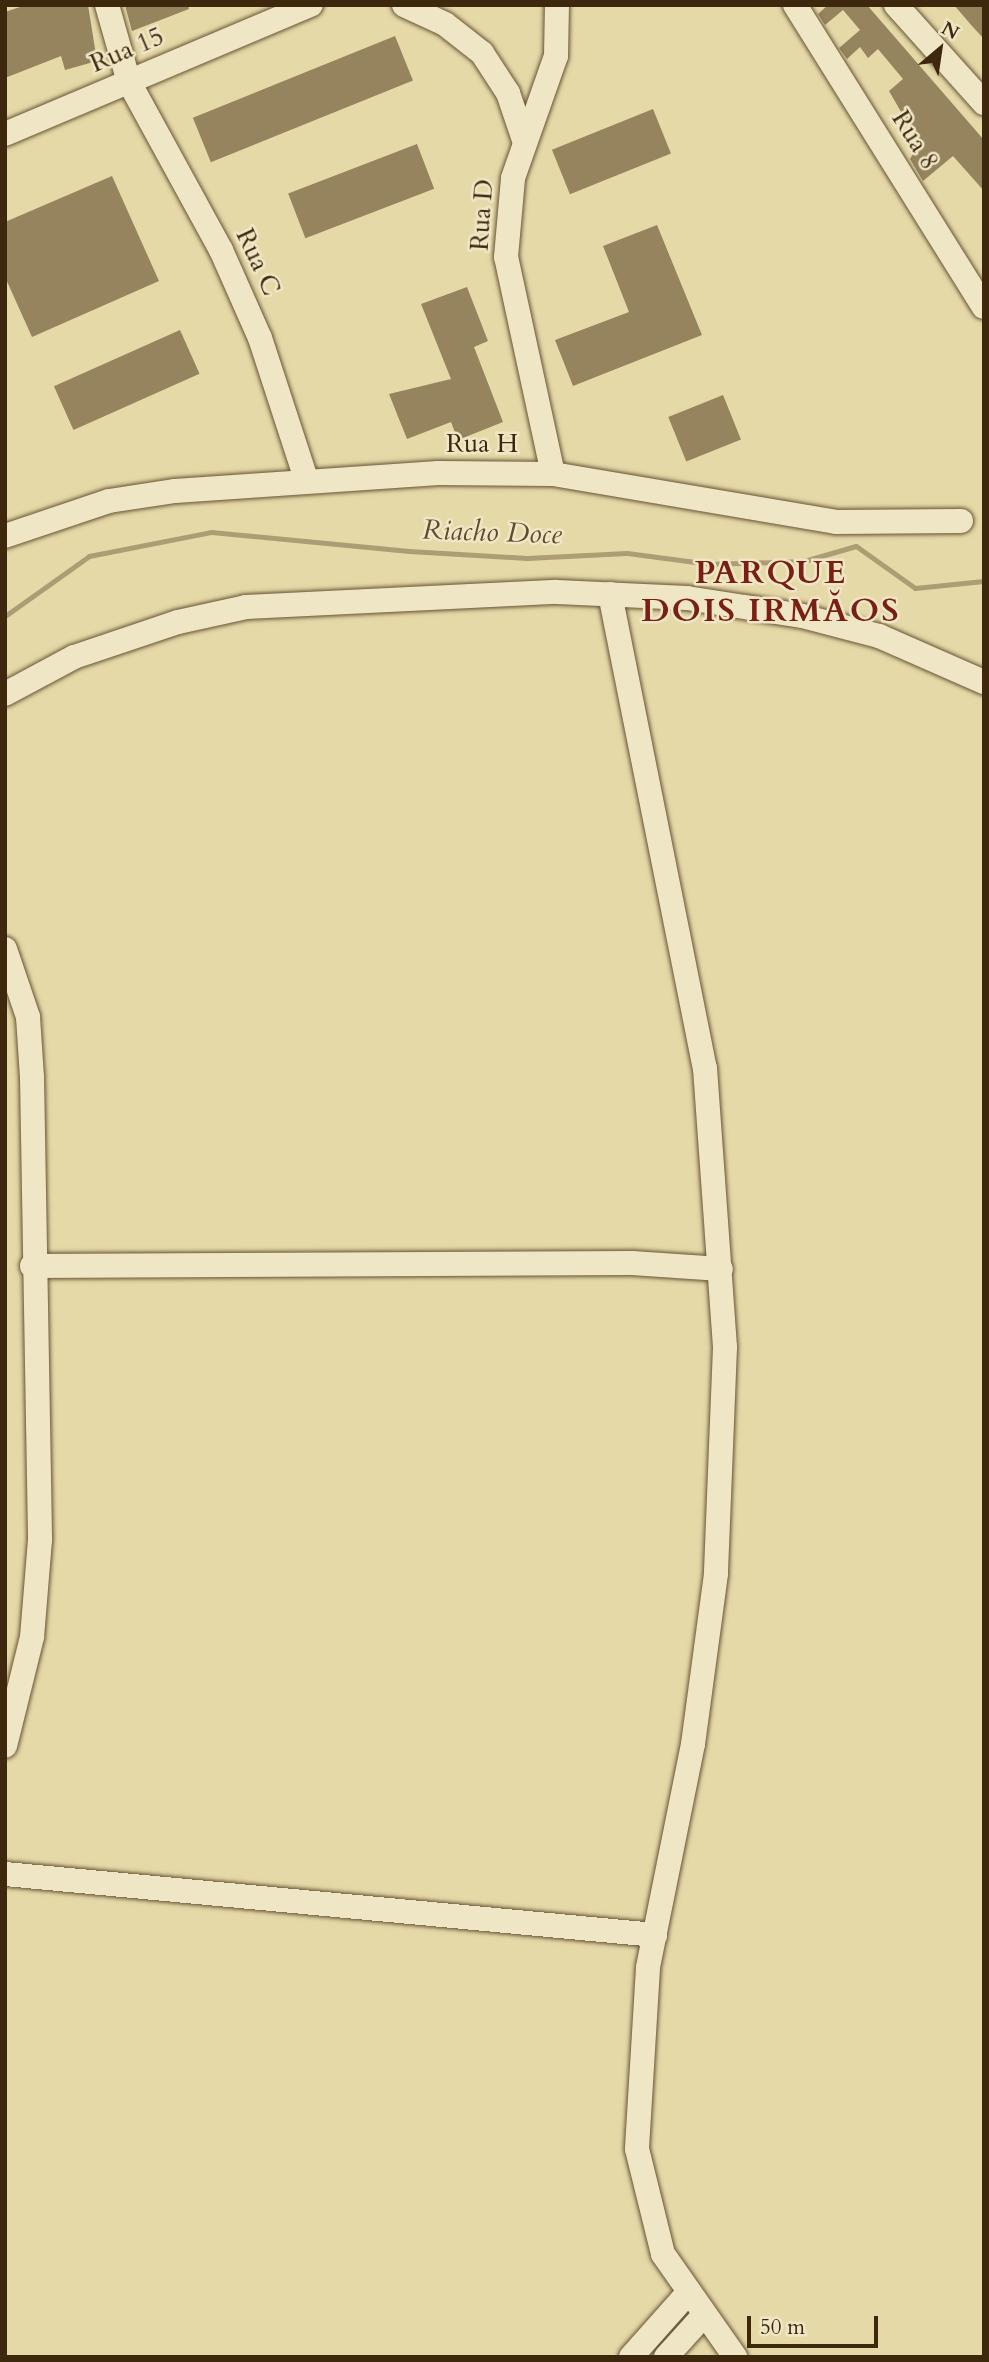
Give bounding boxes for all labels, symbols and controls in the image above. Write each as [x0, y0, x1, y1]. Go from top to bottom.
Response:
north arrow [905, 14, 975, 84]
text: N [937, 15, 964, 46]
street label: Rua 15 [85, 21, 169, 79]
street label: Rua 8 [885, 105, 945, 175]
street label: Rua D [464, 178, 500, 252]
street label: Rua C [229, 224, 287, 300]
street label: Rua H [446, 428, 518, 460]
water label: Riacho Doce [422, 513, 562, 551]
district label: PARQUE DOIS IRMĂOS [643, 553, 899, 631]
scale bar [751, 2302, 882, 2346]
text: 50 m [760, 2313, 805, 2342]

